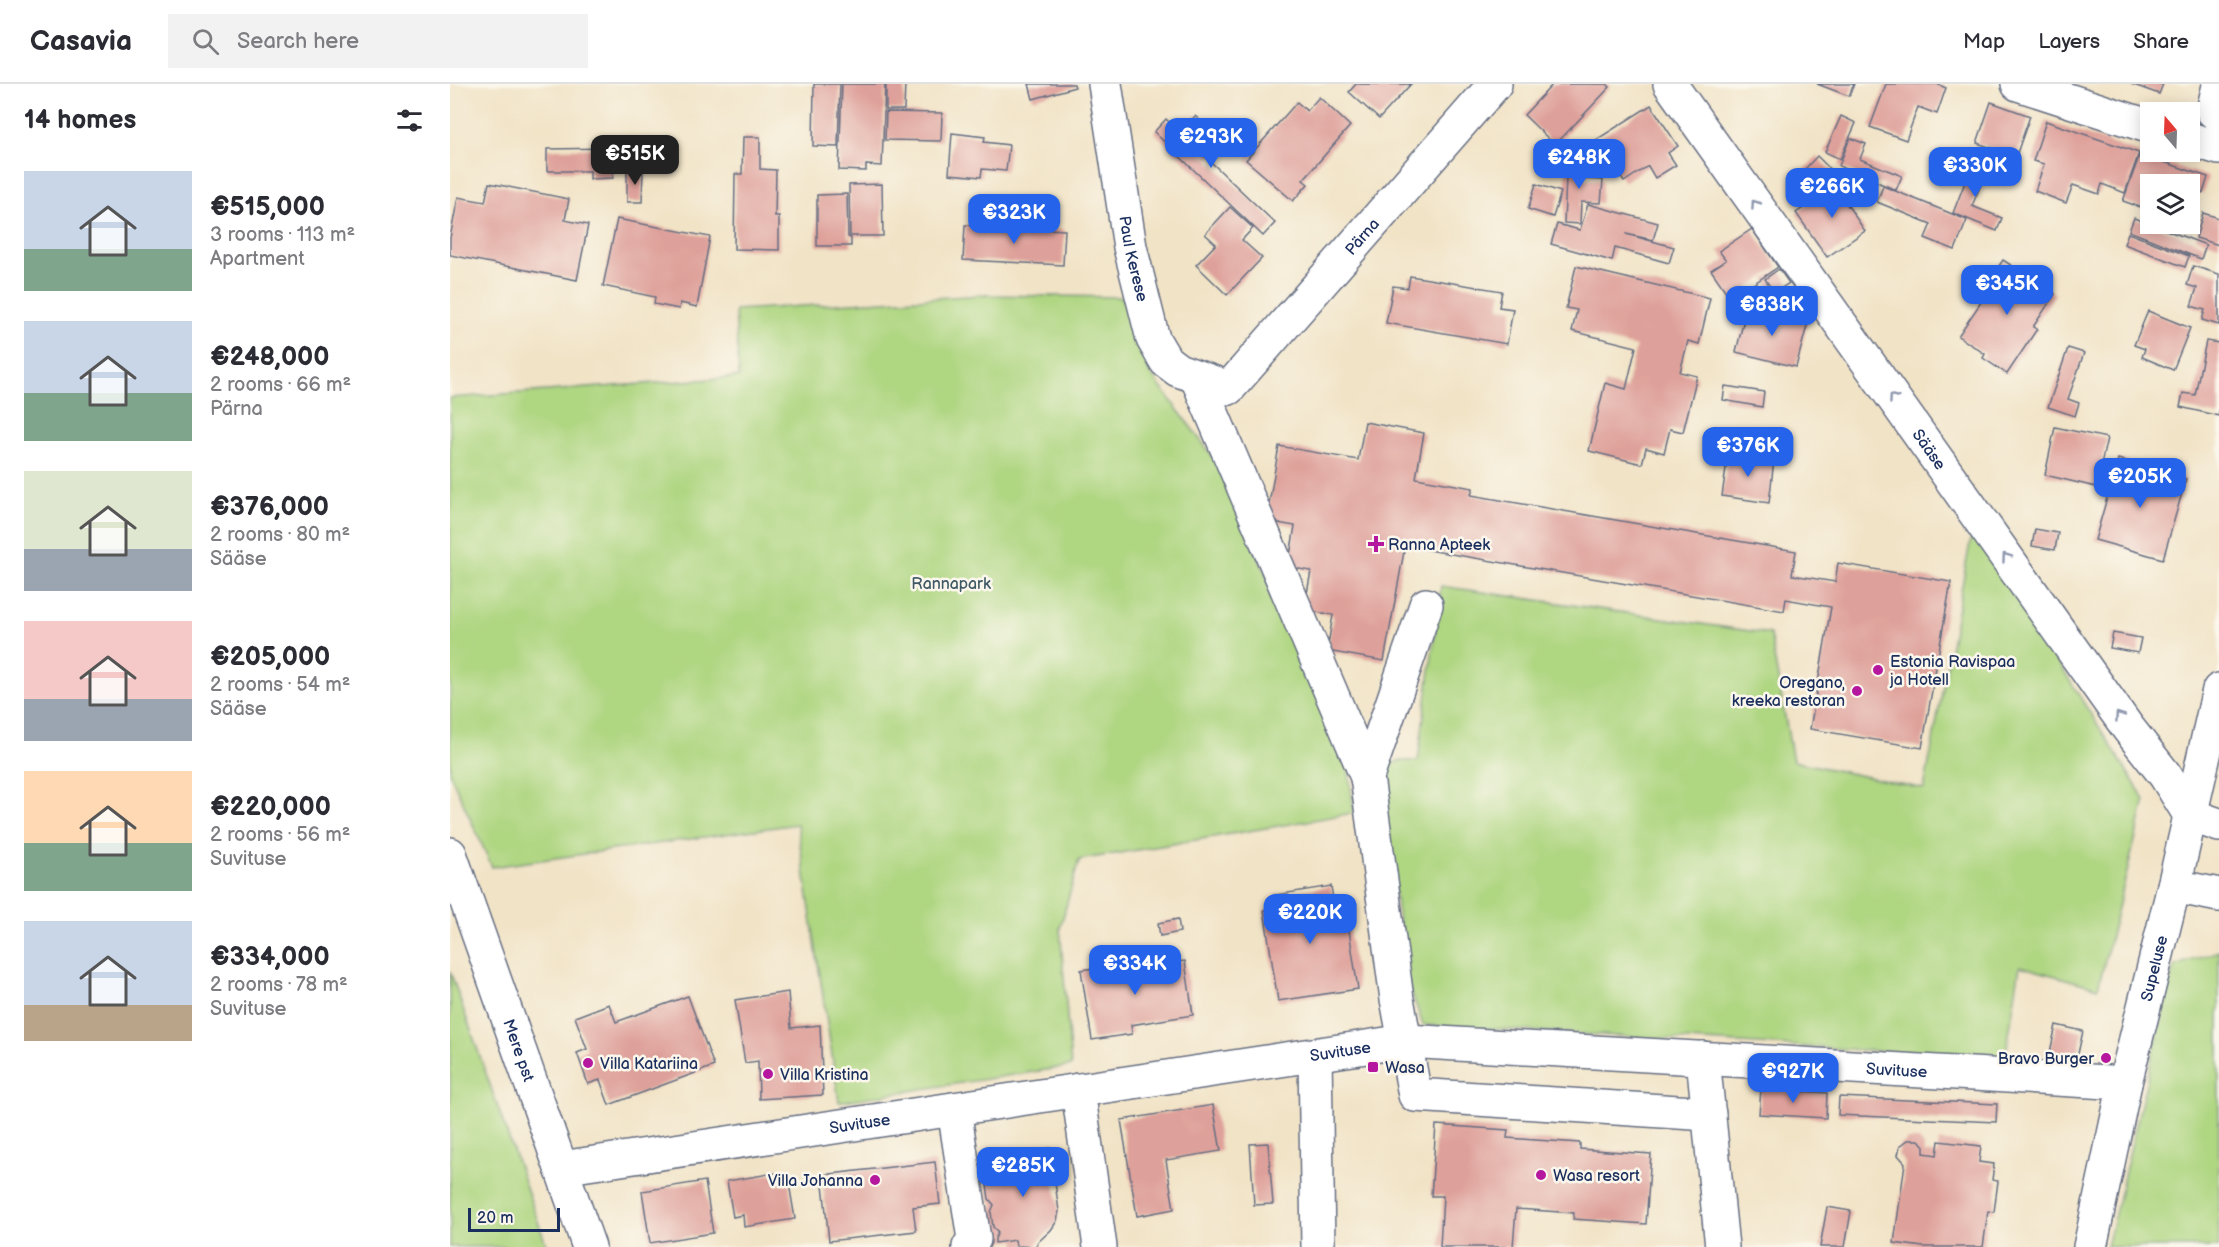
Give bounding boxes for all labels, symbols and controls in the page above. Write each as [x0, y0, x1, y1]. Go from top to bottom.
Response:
search box [168, 14, 588, 68]
text: Casavia [30, 25, 132, 58]
icon: search [189, 25, 222, 58]
text: Search here [237, 28, 359, 55]
text: Map [1963, 29, 2005, 54]
text: Layers [2038, 29, 2100, 54]
text: Share [2133, 29, 2189, 54]
north arrow [2140, 102, 2200, 162]
map controls [2140, 102, 2200, 234]
icon: filters [393, 104, 426, 137]
text: 14 homes [24, 105, 136, 136]
pin: €293K [1169, 118, 1253, 169]
text: €293K [1179, 125, 1243, 149]
pin: €515K [593, 135, 677, 186]
pin: €248K [1537, 139, 1621, 190]
text: €515K [605, 142, 665, 166]
text: €248K [1547, 146, 1611, 170]
pin: €330K [1933, 147, 2017, 198]
text: €330K [1943, 154, 2007, 178]
pin: €266K [1790, 168, 1874, 219]
button: layers [2140, 174, 2200, 234]
text: €266K [1800, 175, 1864, 199]
text: €515,000 [210, 192, 325, 223]
pin: €323K [972, 194, 1056, 245]
icon: home [72, 195, 144, 267]
one-way arrow [1752, 200, 1763, 211]
text: €323K [982, 201, 1046, 225]
street label: Paul Kerese [1114, 215, 1151, 304]
street label: Pärna [1342, 215, 1384, 259]
text: 3 rooms · 113 m² [210, 223, 355, 247]
text: Apartment [210, 247, 305, 271]
pin: €345K [1965, 265, 2049, 316]
text: €345K [1975, 272, 2039, 296]
pin: €838K [1730, 286, 1814, 337]
text: €838K [1740, 293, 1804, 317]
text: €248,000 [210, 342, 329, 373]
icon: home [72, 345, 144, 417]
text: 2 rooms · 66 m² [210, 373, 351, 397]
one-way arrow [1889, 393, 1900, 404]
text: Pärna [210, 397, 263, 421]
street label: Sääse [1908, 426, 1950, 474]
pin: €376K [1706, 427, 1790, 478]
text: €376K [1716, 434, 1780, 458]
pin: €205K [2098, 458, 2182, 509]
text: €205K [2108, 465, 2172, 489]
text: €376,000 [210, 492, 329, 523]
icon: home [72, 495, 144, 567]
text: 2 rooms · 80 m² [210, 523, 350, 547]
place label: Ranna Apteek [1388, 536, 1490, 555]
marker: Ranna Apteek [1369, 537, 1383, 551]
text: Sääse [210, 547, 267, 571]
one-way arrow [2002, 552, 2013, 563]
park label: Rannapark [911, 575, 991, 594]
text: €205,000 [210, 642, 330, 673]
icon: home [72, 645, 144, 717]
place label: Estonia Ravispaa ja Hotell [1889, 653, 2015, 690]
marker: Estonia Ravispaa ja Hotell [1871, 663, 1885, 677]
text: 2 rooms · 54 m² [210, 673, 350, 697]
place label: Oregano, kreeka restoran [1732, 674, 1845, 711]
marker: Oregano, kreeka restoran [1850, 684, 1864, 698]
text: Sääse [210, 697, 267, 721]
one-way arrow [2115, 711, 2126, 722]
text: €220,000 [210, 792, 331, 823]
icon: home [72, 795, 144, 867]
text: 2 rooms · 56 m² [210, 823, 350, 847]
text: Suvituse [210, 847, 286, 871]
pin: €220K [1268, 894, 1352, 945]
text: €220K [1278, 901, 1342, 925]
street label: Supeluse [2138, 933, 2172, 1004]
text: €334,000 [210, 942, 330, 973]
icon: home [72, 945, 144, 1017]
pin: €334K [1093, 945, 1177, 996]
text: €334K [1103, 952, 1167, 976]
text: 2 rooms · 78 m² [210, 973, 348, 997]
text: Suvituse [210, 997, 286, 1021]
street label: Mere pst [498, 1017, 538, 1084]
street label: Suvituse [1309, 1038, 1373, 1066]
place label: Bravo Burger [1998, 1050, 2094, 1069]
marker: Bravo Burger [2099, 1051, 2113, 1065]
pin: €927K [1751, 1053, 1835, 1104]
place label: Villa Katariina [600, 1055, 698, 1074]
marker: Villa Katariina [581, 1056, 595, 1070]
place label: Wasa [1385, 1059, 1425, 1078]
marker: Wasa [1366, 1060, 1380, 1074]
text: €927K [1762, 1060, 1824, 1084]
street label: Suvituse [1865, 1060, 1928, 1082]
place label: Villa Kristina [780, 1066, 869, 1085]
marker: Villa Kristina [761, 1067, 775, 1081]
street label: Suvituse [828, 1111, 892, 1139]
pin: €285K [981, 1147, 1065, 1198]
text: €285K [991, 1154, 1055, 1178]
place label: Wasa resort [1553, 1167, 1640, 1186]
marker: Wasa resort [1534, 1168, 1548, 1182]
place label: Villa Johanna [768, 1172, 863, 1191]
marker: Villa Johanna [868, 1173, 882, 1187]
scale bar [468, 1205, 560, 1232]
text: 20 m [477, 1209, 513, 1228]

